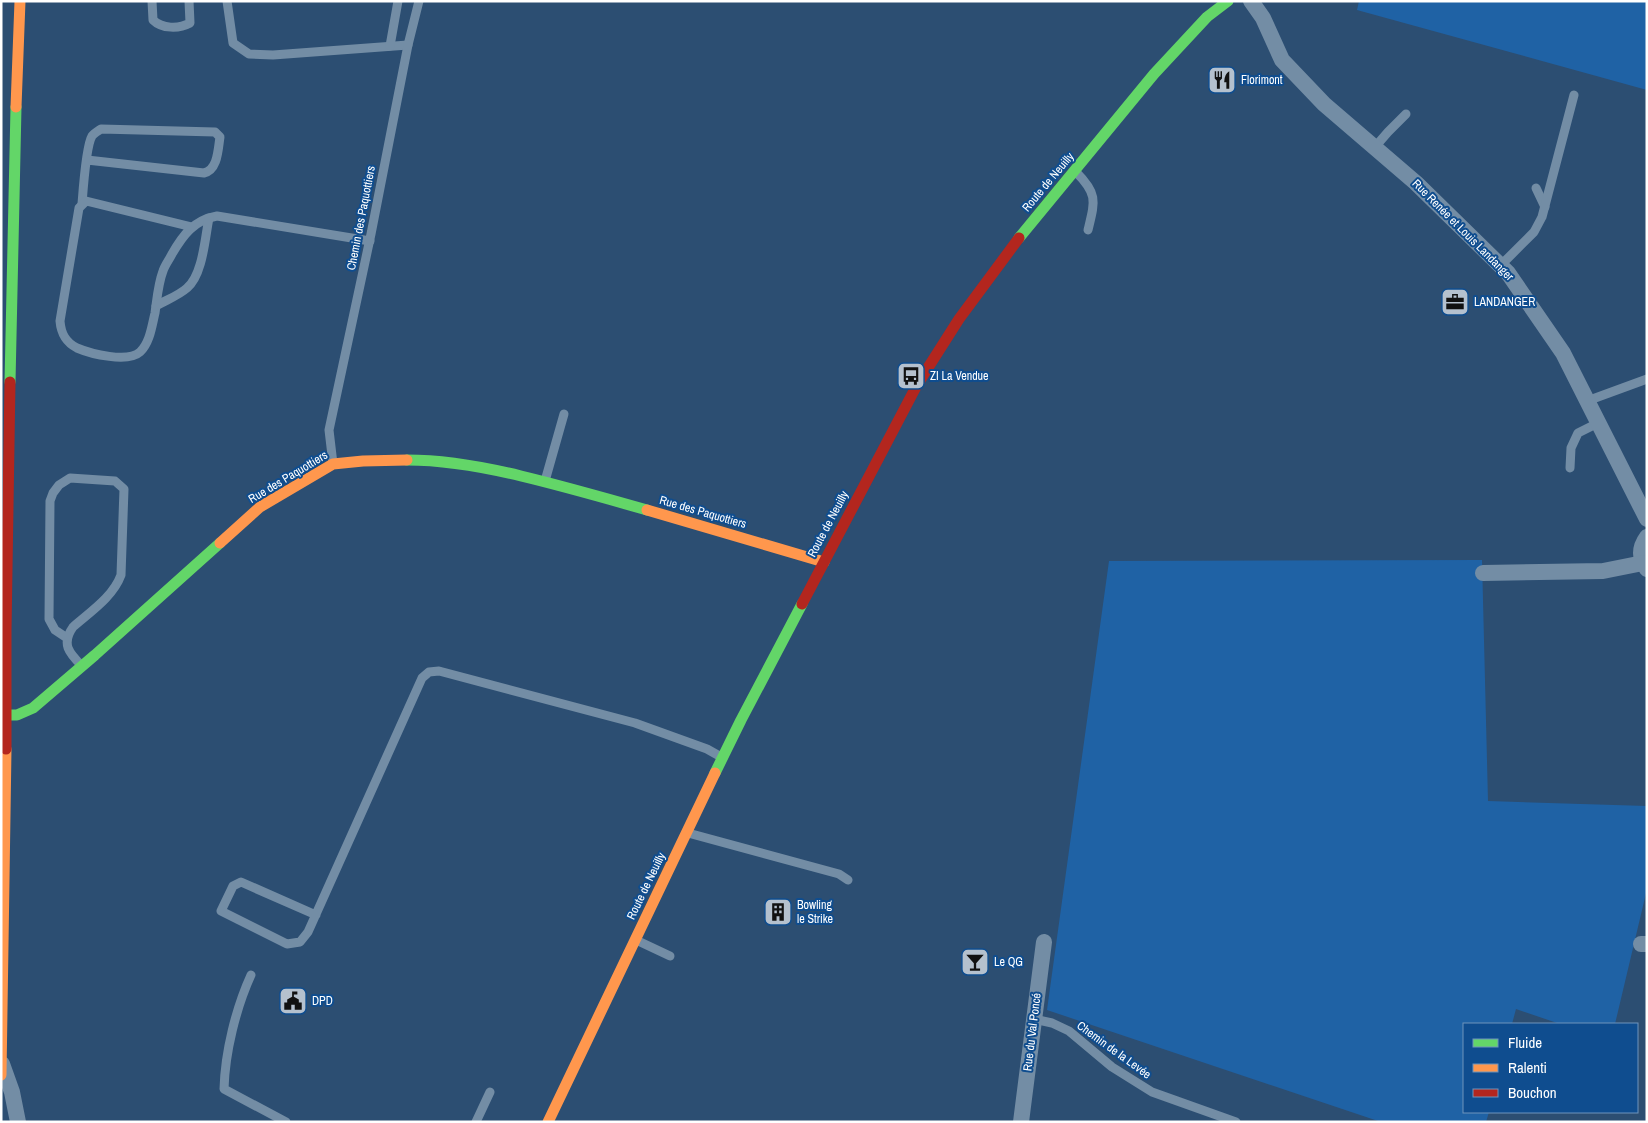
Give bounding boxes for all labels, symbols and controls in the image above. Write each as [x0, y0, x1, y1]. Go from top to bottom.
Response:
restaurant icon: Florimont [1207, 65, 1237, 95]
place label: Florimont [1241, 72, 1283, 88]
street label: Route de Neuilly [1018, 149, 1078, 215]
street label: Chemin des Paquottiers [343, 164, 379, 272]
street label: Rue Renée et Louis Landanger [1409, 176, 1518, 285]
office icon: LANDANGER [1440, 287, 1470, 317]
place label: LANDANGER [1474, 294, 1535, 310]
bus stop icon: ZI La Vendue [896, 361, 926, 391]
place label: ZI La Vendue [930, 368, 989, 384]
street label: Rue des Paquottiers [245, 447, 331, 507]
street label: Route de Neuilly [804, 488, 852, 560]
street label: Rue des Paquottiers [658, 492, 748, 532]
street label: Route de Neuilly [623, 850, 669, 922]
building icon: Bowling le Strike [763, 897, 793, 927]
place label: Bowling le Strike [797, 897, 833, 927]
bar icon: Le QG [960, 947, 990, 977]
place label: Le QG [994, 954, 1023, 970]
public building icon: DPD [278, 986, 308, 1016]
street label: Rue du Val Poncé [1019, 992, 1045, 1072]
place label: DPD [312, 993, 333, 1009]
street label: Chemin de la Levée [1074, 1018, 1154, 1082]
legend [1463, 1023, 1638, 1113]
text: Fluide [1508, 1032, 1542, 1053]
text: Ralenti [1508, 1057, 1547, 1078]
text: Bouchon [1508, 1082, 1557, 1103]

